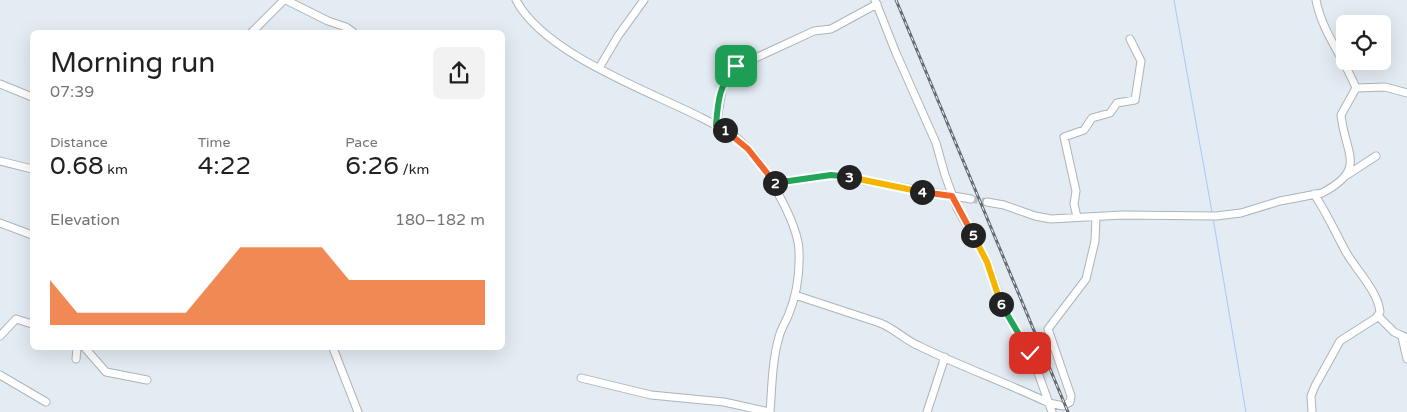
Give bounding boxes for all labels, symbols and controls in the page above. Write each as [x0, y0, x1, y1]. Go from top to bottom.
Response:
map controls [1336, 15, 1391, 70]
button: locate [1336, 15, 1391, 70]
pin [715, 45, 757, 87]
text: Morning run [50, 46, 215, 80]
button: share [433, 47, 485, 99]
icon: arrive [722, 52, 750, 80]
text: 07:39 [50, 82, 94, 102]
pin: 1 [712, 118, 738, 142]
text: 1 [721, 122, 730, 139]
text: Distance [50, 134, 108, 151]
text: Time [198, 134, 230, 151]
text: Pace [345, 134, 378, 151]
text: 0.68 [50, 151, 104, 181]
text: 4:22 [198, 151, 251, 181]
text: 6:26 [345, 151, 399, 181]
text: km [104, 161, 128, 178]
text: /km [399, 161, 429, 178]
pin: 3 [836, 164, 862, 190]
text: 3 [845, 169, 854, 186]
pin: 2 [762, 170, 788, 196]
text: 2 [771, 175, 780, 192]
pin: 4 [910, 180, 934, 204]
text: 4 [918, 184, 927, 201]
text: Elevation [50, 210, 120, 230]
text: 180–182 m [395, 210, 485, 230]
pin: 5 [960, 222, 986, 248]
text: 5 [969, 227, 978, 244]
pin: 6 [988, 292, 1014, 316]
text: 6 [997, 296, 1006, 313]
pin [1009, 332, 1051, 374]
icon: check [1016, 339, 1044, 367]

